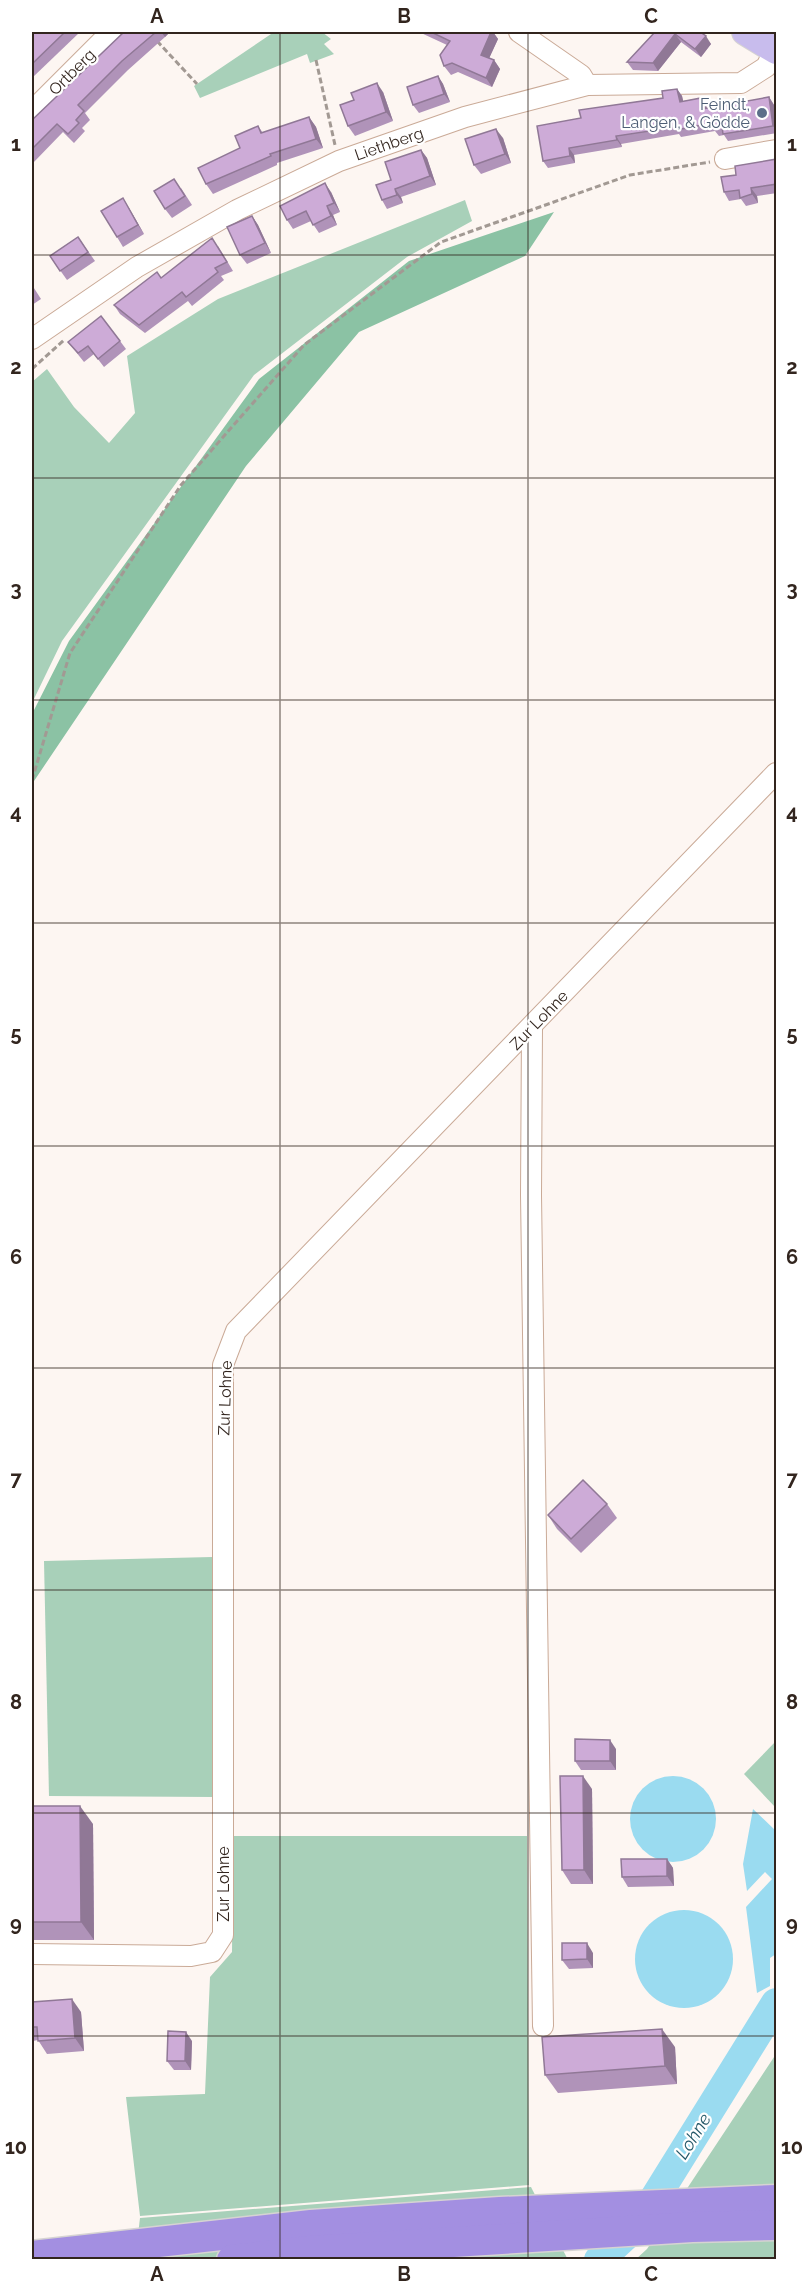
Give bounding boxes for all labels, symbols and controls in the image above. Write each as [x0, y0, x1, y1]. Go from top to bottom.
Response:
text: A [150, 4, 164, 28]
text: B [397, 4, 411, 28]
text: C [644, 4, 658, 28]
street label: Ortberg [45, 45, 99, 99]
place label: Feindt, Langen, & Gödde [621, 95, 750, 132]
marker: Feindt, Langen, & Gödde [755, 106, 769, 120]
street label: Liethberg [352, 123, 426, 165]
text: 1 [11, 132, 21, 156]
text: 1 [787, 132, 797, 156]
text: 2 [10, 355, 22, 379]
text: 2 [786, 355, 798, 379]
text: 3 [10, 577, 22, 601]
text: 3 [786, 577, 798, 601]
text: 4 [10, 800, 22, 824]
text: 4 [786, 800, 798, 824]
street label: Zur Lohne [506, 986, 572, 1054]
text: 5 [10, 1022, 22, 1046]
text: 5 [786, 1022, 798, 1046]
text: 6 [10, 1245, 22, 1269]
text: 6 [786, 1245, 798, 1269]
street label: Zur Lohne [214, 1360, 236, 1436]
text: 7 [10, 1467, 22, 1491]
text: 7 [786, 1467, 798, 1491]
text: 8 [10, 1690, 22, 1714]
text: 8 [786, 1690, 798, 1714]
street label: Zur Lohne [214, 1846, 233, 1922]
text: 9 [10, 1912, 22, 1936]
text: 9 [786, 1912, 798, 1936]
water label: Lohne [671, 2109, 715, 2163]
text: 10 [5, 2135, 27, 2159]
text: 10 [781, 2135, 803, 2159]
text: A [150, 2262, 164, 2286]
text: B [397, 2262, 411, 2286]
text: C [644, 2262, 658, 2286]

